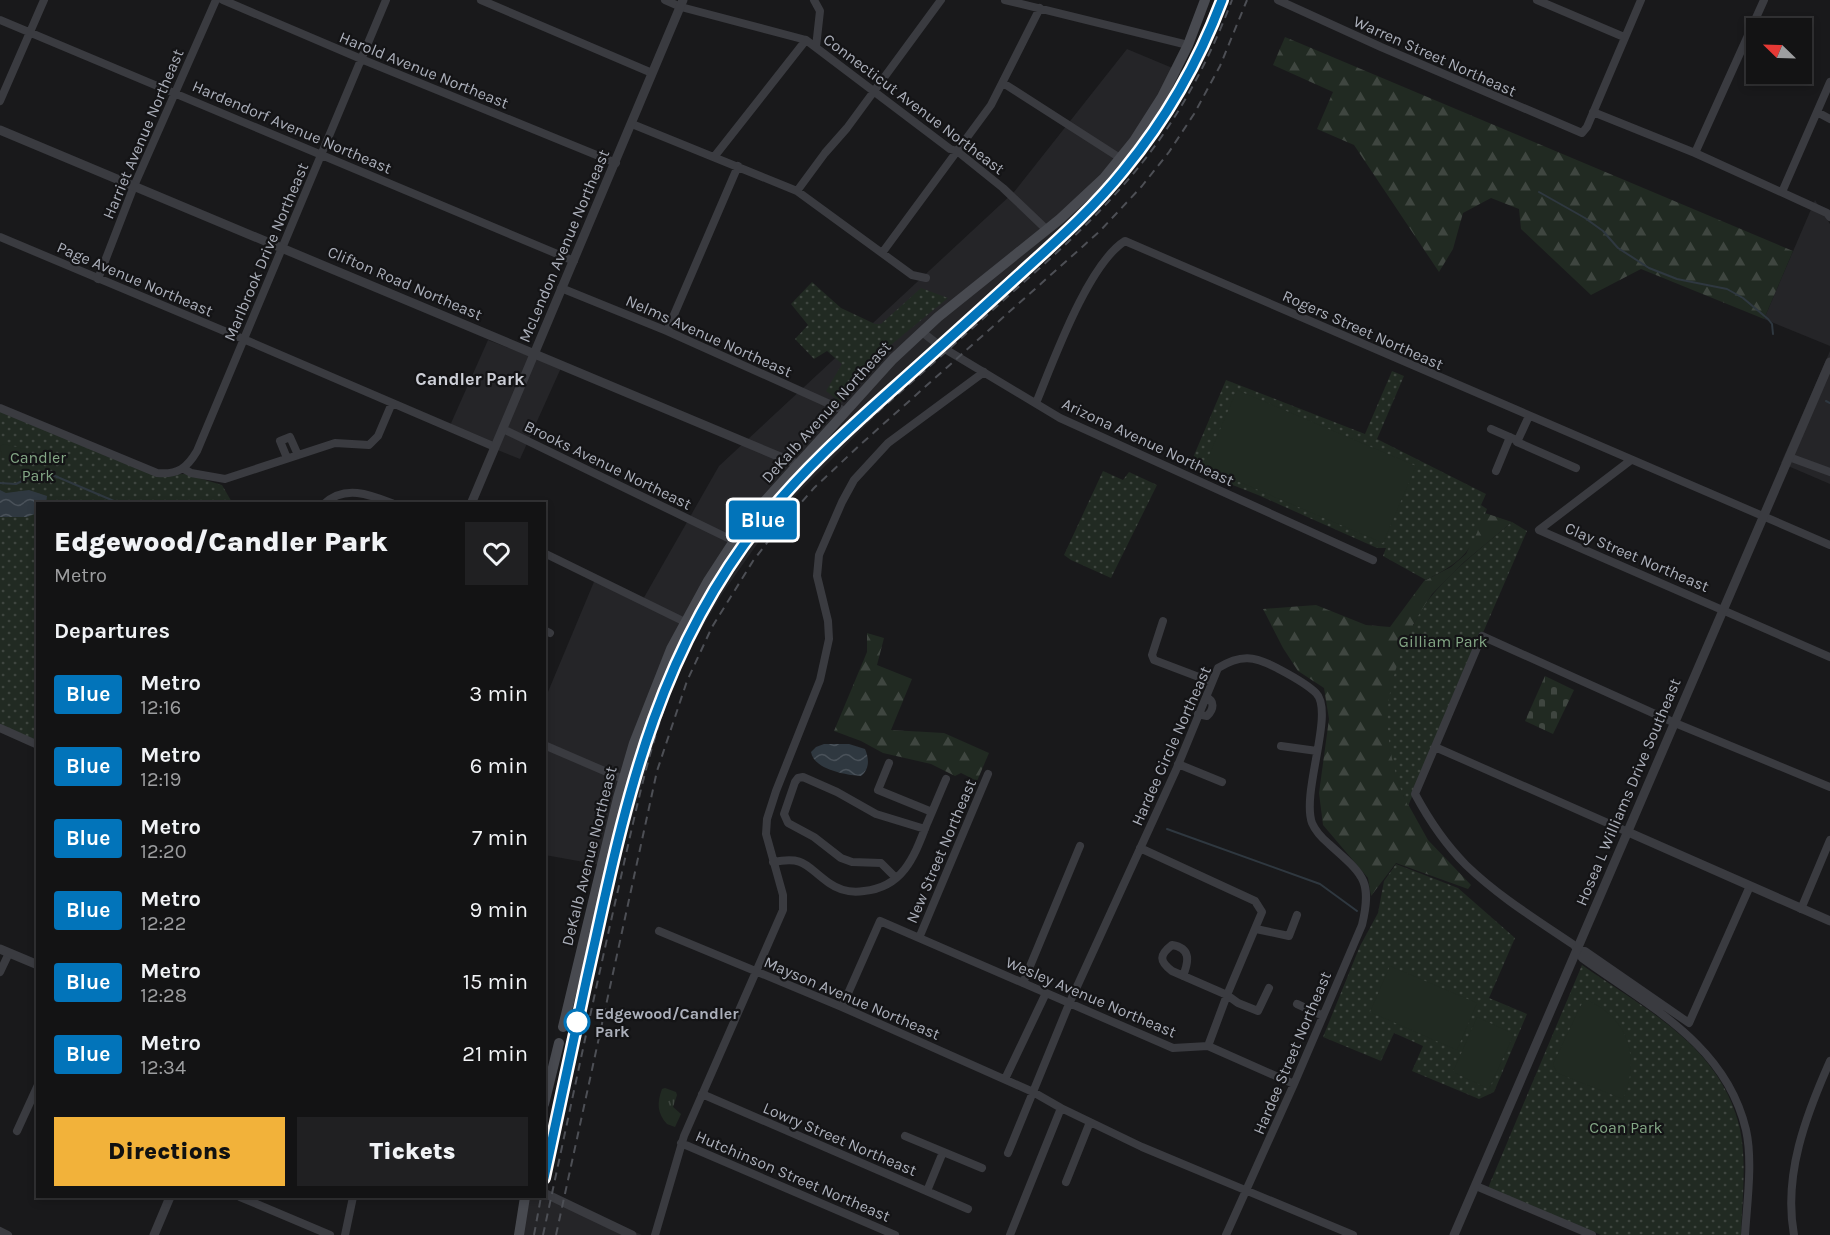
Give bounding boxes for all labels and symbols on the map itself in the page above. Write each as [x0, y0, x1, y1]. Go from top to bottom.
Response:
street label: Warren Street Northeast [1351, 11, 1519, 101]
north arrow [1746, 18, 1812, 84]
street label: Harold Avenue Northeast [337, 27, 511, 113]
street label: Connecticut Avenue Northeast [820, 30, 1008, 178]
street label: Harriet Avenue Northeast [99, 46, 187, 222]
street label: Hardendorf Avenue Northeast [189, 76, 395, 178]
street label: McLendon Avenue Northeast [515, 147, 613, 345]
street label: Marlbrook Drive Northeast [220, 160, 312, 344]
street label: Page Avenue Northeast [54, 237, 216, 321]
street label: Clifton Road Northeast [325, 242, 485, 324]
street label: Rogers Street Northeast [1280, 286, 1446, 374]
street label: Nelms Avenue Northeast [623, 291, 795, 381]
street label: DeKalb Avenue Northeast [757, 337, 895, 487]
district label: Candler Park [415, 368, 525, 390]
street label: Arizona Avenue Northeast [1059, 394, 1237, 490]
street label: Brooks Avenue Northeast [521, 416, 695, 514]
park label: Candler Park [10, 448, 66, 485]
line badge: Blue [721, 500, 805, 540]
street label: Clay Street Northeast [1562, 518, 1712, 596]
park label: Gilliam Park [1399, 632, 1487, 651]
street label: Hardee Circle Northeast [1127, 663, 1215, 829]
street label: Hosea L Williams Drive Southeast [1571, 675, 1685, 909]
street label: DeKalb Avenue Northeast [558, 764, 620, 948]
street label: New Street Northeast [902, 776, 980, 926]
street label: Mayson Avenue Northeast [761, 952, 943, 1044]
street label: Wesley Avenue Northeast [1003, 952, 1179, 1042]
street label: Hardee Street Northeast [1249, 969, 1335, 1137]
place label: Edgewood/Candler Park [595, 1004, 739, 1041]
marker: Edgewood/Candler Park [564, 1009, 590, 1035]
street label: Lowry Street Northeast [760, 1098, 920, 1180]
park label: Coan Park [1589, 1118, 1663, 1137]
street label: Hutchinson Street Northeast [693, 1126, 893, 1226]

